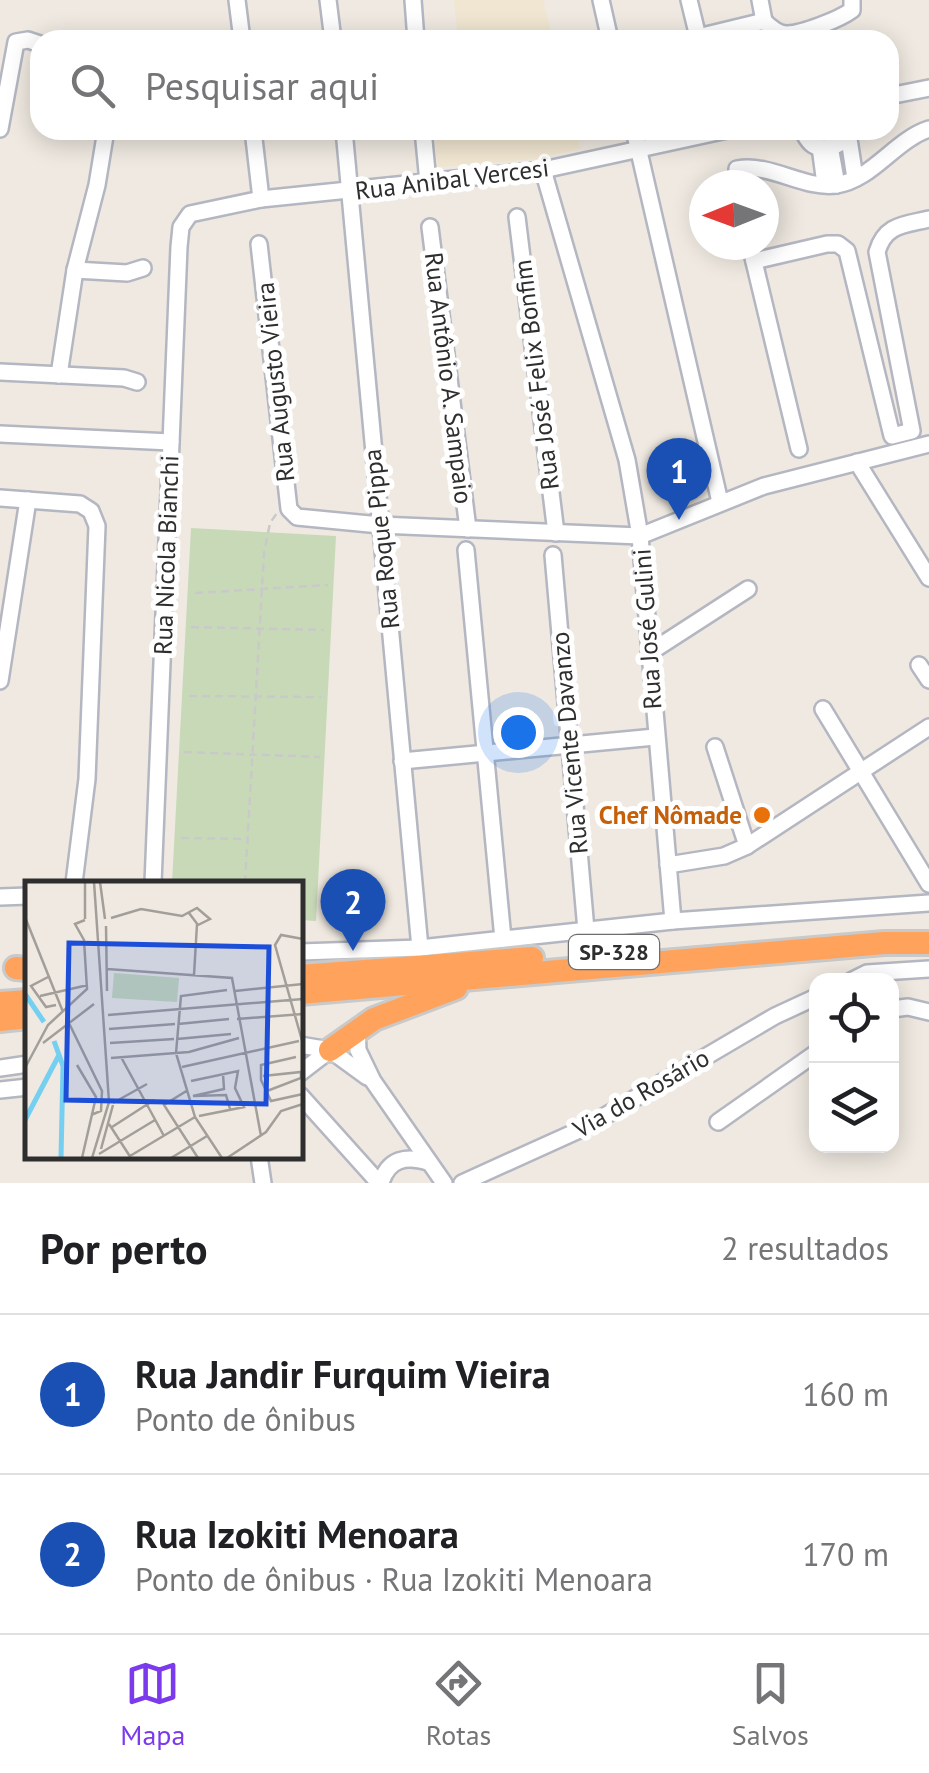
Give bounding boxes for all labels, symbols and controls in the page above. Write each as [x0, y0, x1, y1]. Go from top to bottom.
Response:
search box [30, 30, 899, 140]
icon: search [65, 58, 120, 113]
text: Pesquisar aqui [145, 61, 379, 110]
street label: Rua Anibal Vercesi [353, 151, 551, 207]
north arrow [689, 170, 779, 260]
street label: Rua Antônio A. Sampaio [418, 250, 480, 506]
street label: Rua José Felix Bonfim [506, 258, 566, 492]
street label: Rua Augusto Vieira [249, 281, 301, 483]
pin: 1 [646, 438, 712, 520]
street label: Rua Roque Pippa [356, 447, 406, 631]
street label: Rua Nicola Bianchi [147, 454, 185, 656]
street label: Rua José Gulini [625, 548, 669, 710]
street label: Rua Vicente Davanzo [543, 631, 595, 855]
your location [493, 707, 544, 758]
place label: Chef Nômade [599, 799, 742, 831]
marker: Chef Nômade [751, 804, 773, 826]
pin: 2 [320, 868, 386, 951]
inset map [25, 881, 302, 1158]
road number: SP-328 [569, 935, 659, 969]
map controls [809, 973, 899, 1153]
button: locate [809, 973, 899, 1063]
street label: Via do Rosário [566, 1041, 715, 1145]
button: layers [809, 1063, 899, 1153]
text: Por perto [40, 1221, 207, 1276]
text: 2 resultados [721, 1227, 889, 1269]
text: Rua Jandir Furquim Vieira [135, 1349, 551, 1398]
text: 1 [63, 1373, 82, 1415]
text: 160 m [802, 1373, 889, 1415]
text: Ponto de ônibus [135, 1398, 356, 1440]
text: Rua Izokiti Menoara [135, 1509, 459, 1558]
text: 2 [63, 1533, 82, 1575]
text: 170 m [802, 1533, 889, 1575]
text: Ponto de ônibus · Rua Izokiti Menoara [135, 1558, 653, 1600]
tab: Mapa [120, 1656, 185, 1753]
tab: Rotas [426, 1656, 491, 1753]
tab: Salvos [732, 1656, 809, 1753]

